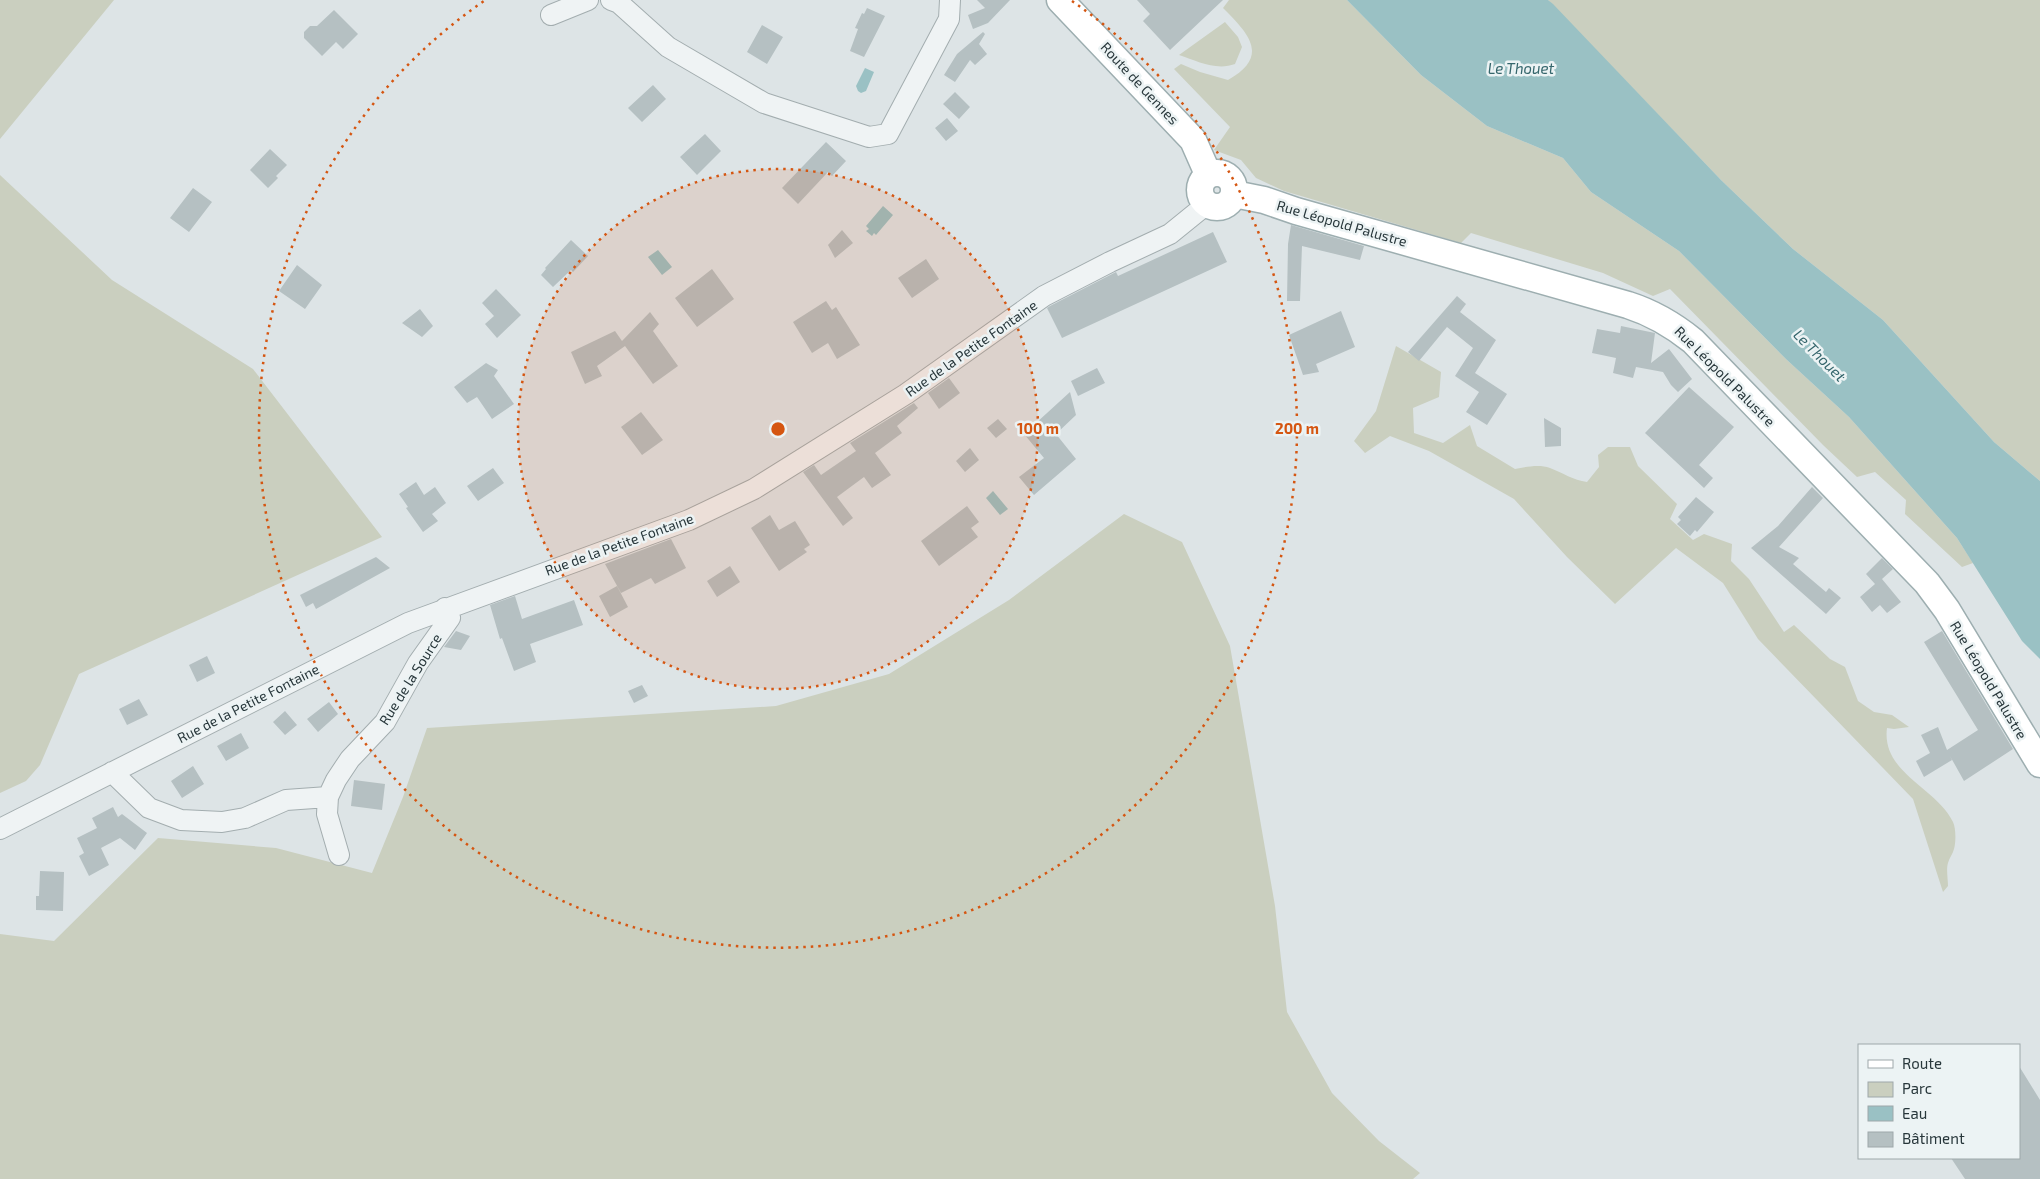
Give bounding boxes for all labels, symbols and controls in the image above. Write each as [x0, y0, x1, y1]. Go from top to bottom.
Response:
street label: Route de Gennes [1098, 38, 1182, 128]
water label: Le Thouet [1488, 59, 1555, 77]
street label: Rue Léopold Palustre [1275, 196, 1409, 250]
street label: Rue de la Petite Fontaine [902, 296, 1040, 400]
street label: Rue Léopold Palustre [1671, 322, 1779, 430]
water label: Le Thouet [1790, 325, 1850, 385]
text: 100 m [1017, 419, 1059, 437]
text: 200 m [1275, 419, 1319, 437]
centre of rings [769, 420, 787, 438]
street label: Rue de la Petite Fontaine [542, 509, 696, 579]
street label: Rue Léopold Palustre [1947, 618, 2031, 742]
street label: Rue de la Source [375, 630, 445, 728]
street label: Rue de la Petite Fontaine [174, 660, 322, 746]
legend [1858, 1044, 2020, 1159]
text: Route [1902, 1054, 1942, 1072]
text: Parc [1902, 1079, 1932, 1097]
text: Eau [1902, 1104, 1927, 1122]
text: Bâtiment [1902, 1129, 1965, 1147]

